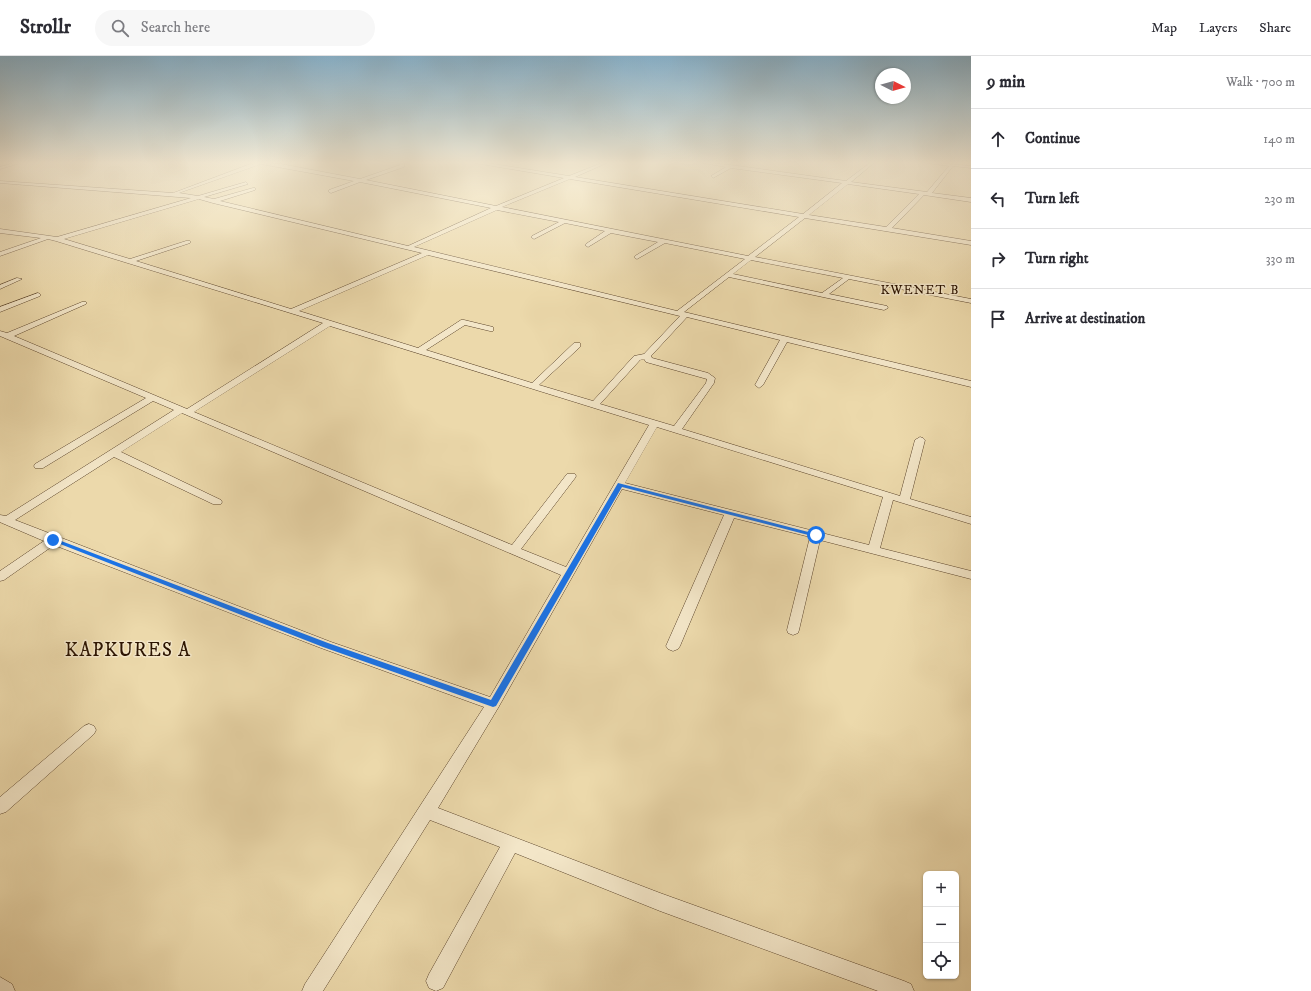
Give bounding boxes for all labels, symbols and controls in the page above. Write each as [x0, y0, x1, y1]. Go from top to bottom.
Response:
search box [95, 10, 375, 46]
text: Strollr [20, 16, 71, 39]
icon: search [109, 17, 131, 39]
text: Search here [141, 18, 210, 37]
text: Map [1151, 19, 1177, 37]
text: Layers [1199, 19, 1237, 37]
text: Share [1259, 19, 1291, 37]
north arrow [875, 68, 911, 104]
text: 9 min [987, 71, 1025, 93]
text: Walk · 700 m [1226, 74, 1295, 90]
icon: ahead [987, 128, 1009, 150]
text: Continue [1025, 129, 1080, 148]
text: 140 m [1263, 131, 1295, 147]
icon: left [987, 188, 1009, 210]
text: Turn left [1025, 189, 1079, 208]
text: 230 m [1264, 191, 1295, 207]
icon: right [987, 248, 1009, 270]
text: Turn right [1025, 249, 1088, 268]
text: 330 m [1266, 251, 1295, 267]
district label: KWENET B [881, 282, 959, 298]
icon: arrive [987, 308, 1009, 330]
text: Arrive at destination [1025, 309, 1145, 328]
route start [807, 526, 825, 544]
route end [44, 531, 62, 549]
district label: KAPKURES A [65, 639, 191, 662]
map controls [923, 871, 959, 979]
button: + [923, 871, 959, 907]
button: − [923, 907, 959, 943]
button: locate [923, 943, 959, 979]

